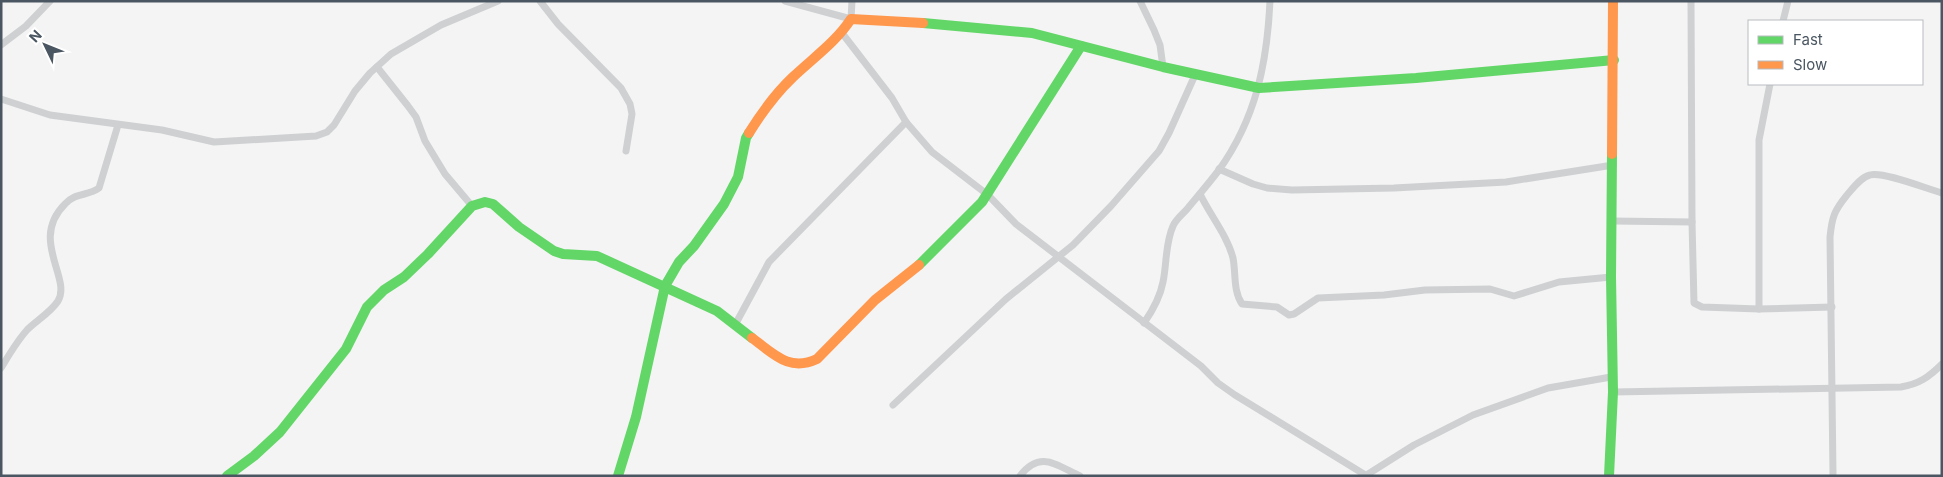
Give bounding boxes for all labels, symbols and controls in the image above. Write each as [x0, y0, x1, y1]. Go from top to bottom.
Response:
north arrow [20, 20, 70, 70]
legend [1748, 20, 1923, 85]
text: N [25, 26, 45, 45]
text: Fast [1793, 30, 1823, 49]
text: Slow [1793, 55, 1827, 74]

